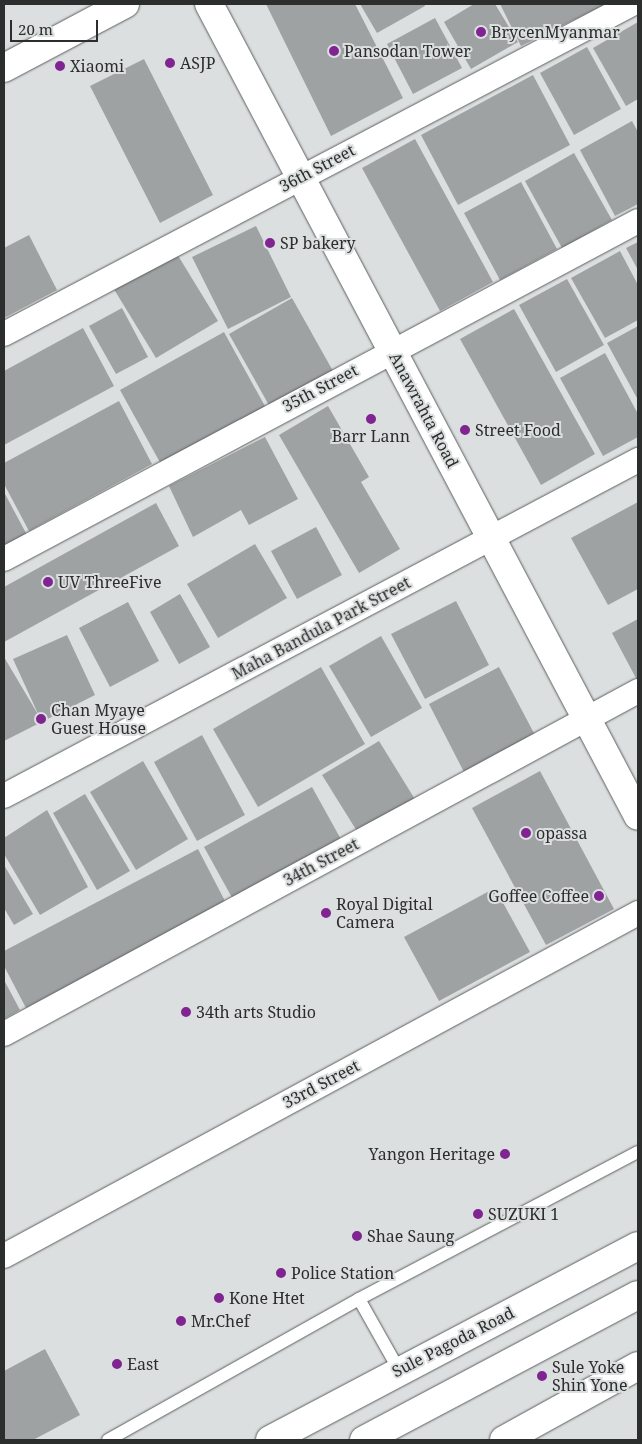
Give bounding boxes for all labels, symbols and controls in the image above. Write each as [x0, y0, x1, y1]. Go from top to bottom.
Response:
scale bar [12, 10, 100, 42]
text: 20 m [18, 19, 53, 39]
place label: BrycenMyanmar [491, 22, 620, 42]
marker: BrycenMyanmar [475, 26, 487, 38]
place label: Pansodan Tower [344, 41, 471, 61]
marker: Pansodan Tower [328, 45, 340, 57]
place label: ASJP [180, 53, 215, 73]
place label: Xiaomi [70, 56, 124, 76]
marker: ASJP [164, 57, 176, 69]
marker: Xiaomi [54, 60, 66, 72]
street label: 36th Street [276, 140, 358, 196]
place label: SP bakery [280, 233, 356, 253]
marker: SP bakery [264, 237, 276, 249]
street label: Anawrahta Road [385, 349, 463, 471]
street label: 35th Street [279, 360, 361, 416]
marker: Barr Lann [365, 413, 377, 425]
place label: Street Food [475, 420, 561, 440]
marker: Street Food [459, 424, 471, 436]
place label: Barr Lann [332, 426, 410, 446]
place label: UV ThreeFive [58, 572, 161, 592]
street label: Maha Bandula Park Street [228, 573, 414, 683]
marker: UV ThreeFive [42, 576, 54, 588]
place label: Chan Myaye Guest House [51, 700, 146, 738]
marker: Chan Myaye Guest House [35, 713, 47, 725]
place label: opassa [536, 823, 588, 843]
marker: opassa [520, 827, 532, 839]
street label: 34th Street [280, 834, 362, 890]
place label: Goffee Coffee [488, 886, 589, 906]
marker: Goffee Coffee [593, 890, 605, 902]
place label: Royal Digital Camera [336, 894, 433, 932]
marker: Royal Digital Camera [320, 907, 332, 919]
place label: 34th arts Studio [196, 1002, 316, 1022]
marker: 34th arts Studio [180, 1006, 192, 1018]
street label: 33rd Street [279, 1056, 363, 1112]
place label: Yangon Heritage [369, 1144, 495, 1164]
marker: Yangon Heritage [499, 1148, 511, 1160]
place label: SUZUKI 1 [488, 1204, 559, 1224]
marker: SUZUKI 1 [472, 1208, 484, 1220]
place label: Shae Saung [367, 1226, 454, 1246]
marker: Shae Saung [351, 1230, 363, 1242]
place label: Police Station [291, 1263, 394, 1283]
marker: Police Station [275, 1267, 287, 1279]
place label: Kone Htet [229, 1288, 305, 1308]
marker: Kone Htet [213, 1292, 225, 1304]
street label: Sule Pagoda Road [389, 1303, 517, 1381]
place label: Mr.Chef [191, 1311, 250, 1331]
marker: Mr.Chef [175, 1315, 187, 1327]
place label: East [127, 1354, 159, 1374]
place label: Sule Yoke Shin Yone [552, 1357, 627, 1395]
marker: East [111, 1358, 123, 1370]
marker: Sule Yoke Shin Yone [536, 1370, 548, 1382]

